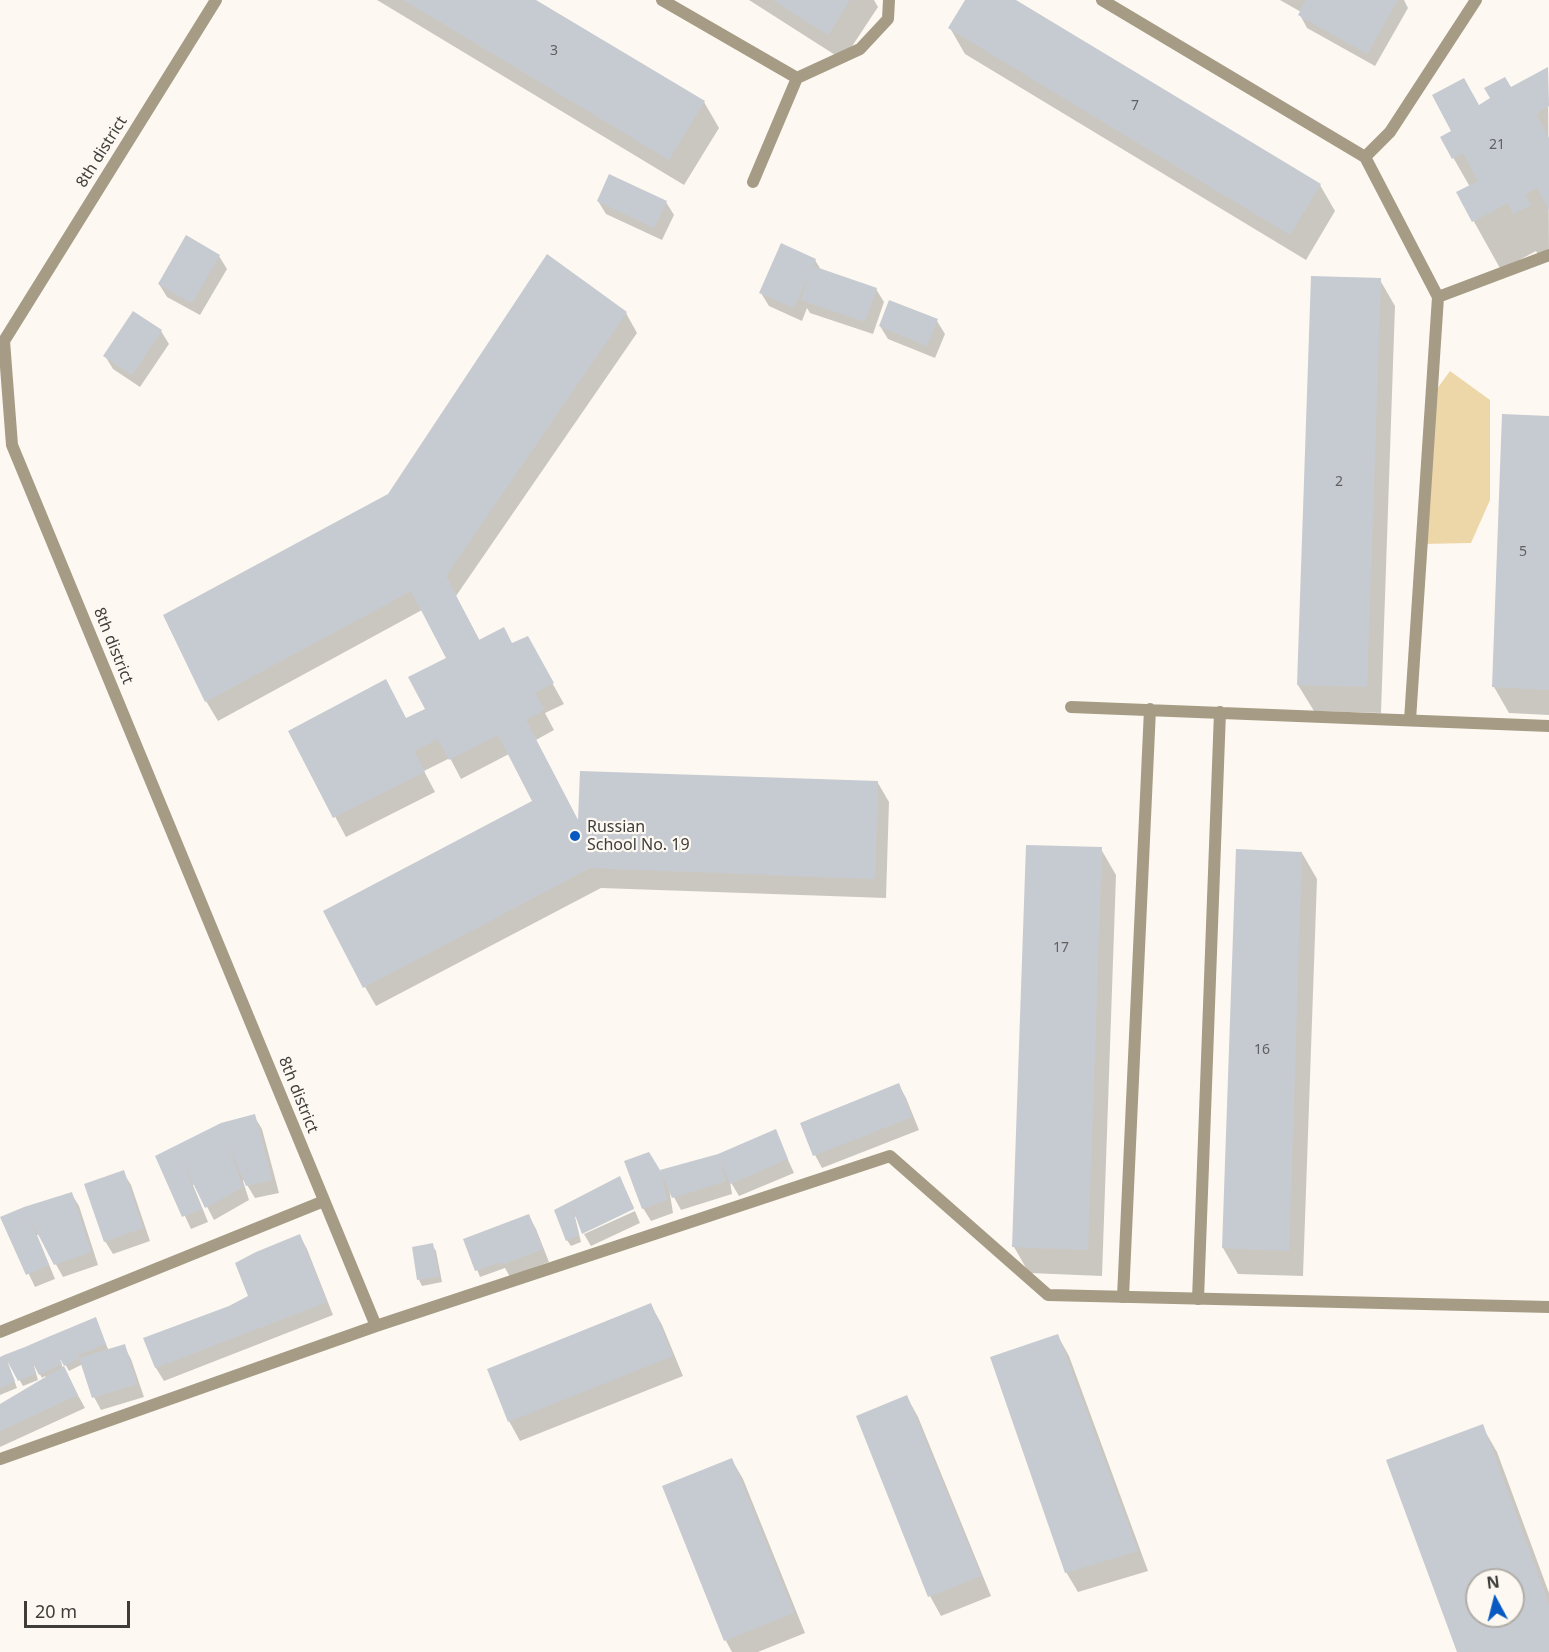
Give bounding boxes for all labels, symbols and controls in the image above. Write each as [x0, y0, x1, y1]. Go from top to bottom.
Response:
house number: 3 [550, 43, 558, 59]
house number: 7 [1131, 98, 1139, 114]
street label: 8th district [73, 113, 131, 191]
house number: 21 [1489, 137, 1505, 153]
house number: 2 [1335, 474, 1343, 490]
house number: 5 [1519, 544, 1527, 560]
street label: 8th district [89, 605, 137, 687]
place label: Russian School No. 19 [587, 817, 690, 855]
marker: Russian School No. 19 [568, 829, 582, 843]
house number: 17 [1053, 940, 1069, 956]
house number: 16 [1254, 1042, 1270, 1058]
street label: 8th district [274, 1054, 322, 1136]
north arrow [1465, 1568, 1525, 1628]
text: N [1485, 1570, 1501, 1594]
scale bar [27, 1589, 134, 1627]
text: 20 m [35, 1599, 77, 1623]

